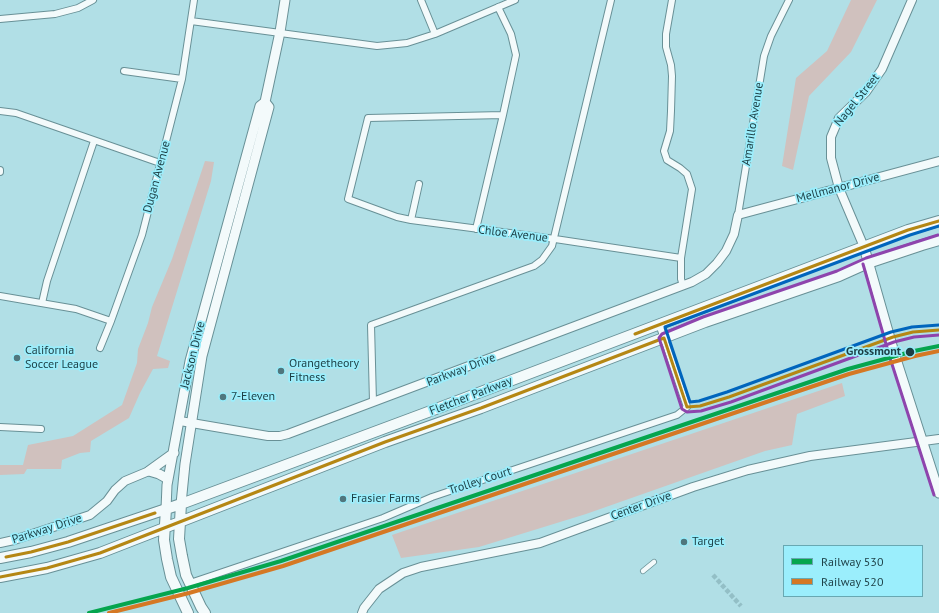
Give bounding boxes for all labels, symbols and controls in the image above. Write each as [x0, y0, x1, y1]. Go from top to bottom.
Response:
street label: Nagel Street [831, 71, 883, 129]
street label: Amarillo Avenue [739, 81, 767, 167]
street label: Dugan Avenue [140, 139, 174, 215]
street label: Mellmanor Drive [795, 170, 881, 206]
street label: Chloe Avenue [477, 223, 549, 245]
street label: Jackson Drive [178, 320, 208, 390]
place label: California Soccer League [25, 344, 98, 372]
place label: Grossmont [846, 345, 901, 359]
marker: Grossmont [904, 346, 916, 358]
street label: Parkway Drive [425, 350, 497, 390]
marker: California Soccer League [12, 353, 22, 363]
place label: Orangetheory Fitness [289, 357, 359, 385]
marker: Orangetheory Fitness [276, 366, 286, 376]
street label: Fletcher Parkway [428, 374, 514, 418]
place label: 7-Eleven [231, 390, 275, 404]
marker: 7-Eleven [218, 392, 228, 402]
street label: Trolley Court [447, 464, 513, 498]
street label: Center Drive [609, 488, 673, 524]
place label: Frasier Farms [351, 492, 420, 506]
marker: Frasier Farms [338, 494, 348, 504]
street label: Parkway Drive [10, 511, 84, 547]
place label: Target [692, 535, 724, 549]
marker: Target [679, 537, 689, 547]
legend [783, 545, 923, 597]
text: Railway 530 [821, 554, 883, 569]
text: Railway 520 [821, 574, 883, 589]

